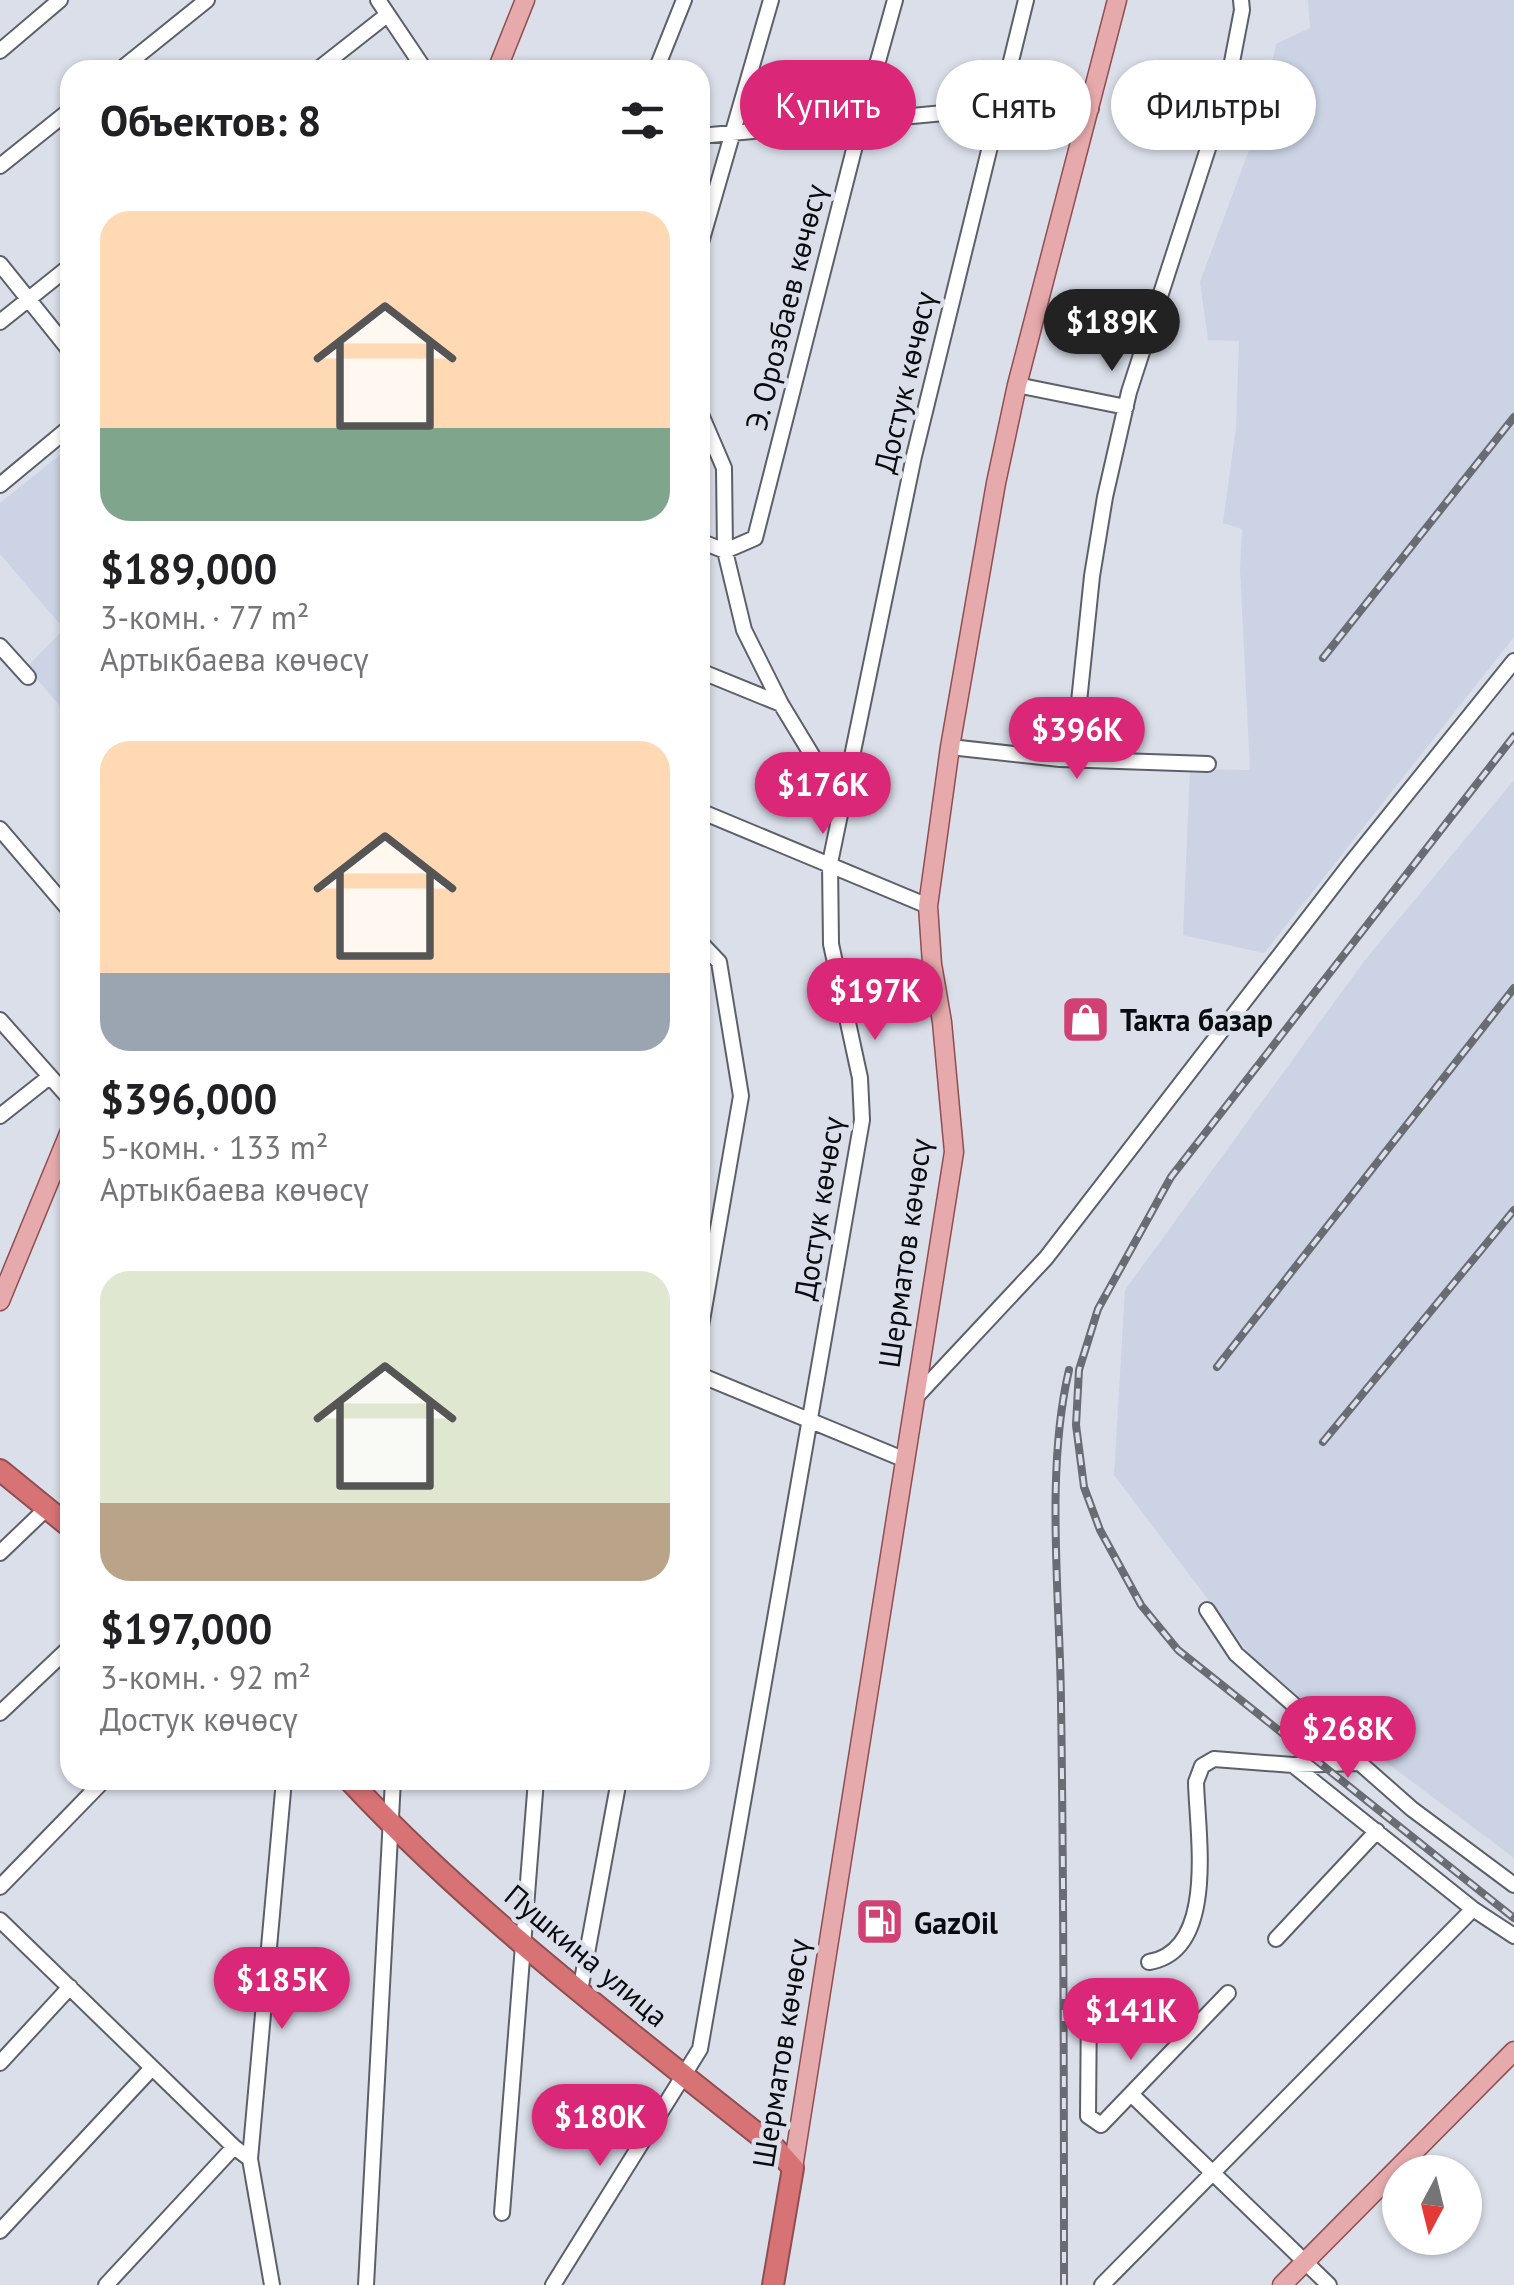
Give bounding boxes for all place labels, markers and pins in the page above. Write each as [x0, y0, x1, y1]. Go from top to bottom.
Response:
pin: $189K [1042, 289, 1182, 374]
pin: $396K [1007, 697, 1147, 782]
pin: $176K [753, 752, 893, 837]
pin: $197K [805, 958, 945, 1043]
shop icon: Такта базар [1059, 993, 1111, 1045]
place label: Такта базар [1120, 1000, 1273, 1039]
pin: $268K [1278, 1696, 1418, 1781]
fuel station icon: GazOil [853, 1896, 905, 1948]
place label: GazOil [914, 1903, 998, 1942]
pin: $185K [212, 1947, 352, 2032]
pin: $141K [1061, 1978, 1201, 2063]
pin: $180K [530, 2084, 670, 2169]

